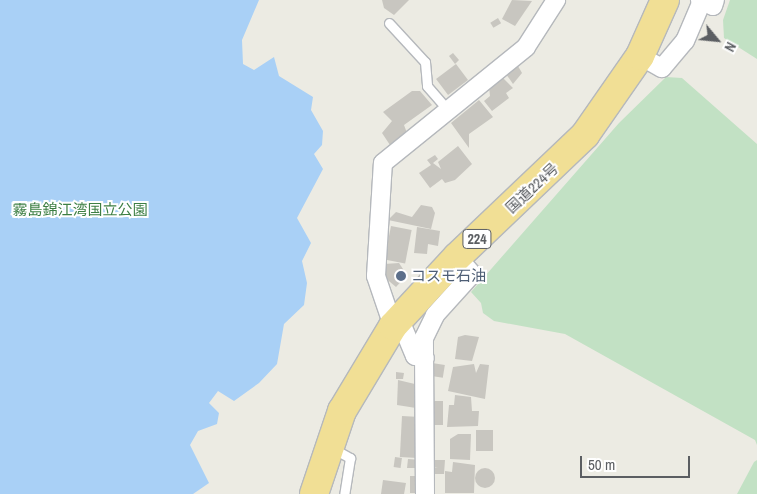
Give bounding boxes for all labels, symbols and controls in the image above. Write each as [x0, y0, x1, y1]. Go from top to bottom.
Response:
north arrow [692, 15, 742, 65]
text: N [720, 39, 740, 55]
street label: 国道224号 [502, 159, 562, 217]
park label: 霧島錦江湾国立公園 [13, 201, 147, 219]
road number: 224 [462, 228, 492, 250]
place label: コスモ石油 [411, 267, 486, 285]
marker: コスモ石油 [395, 270, 407, 282]
scale bar [582, 446, 692, 478]
text: 50 m [588, 454, 615, 475]

